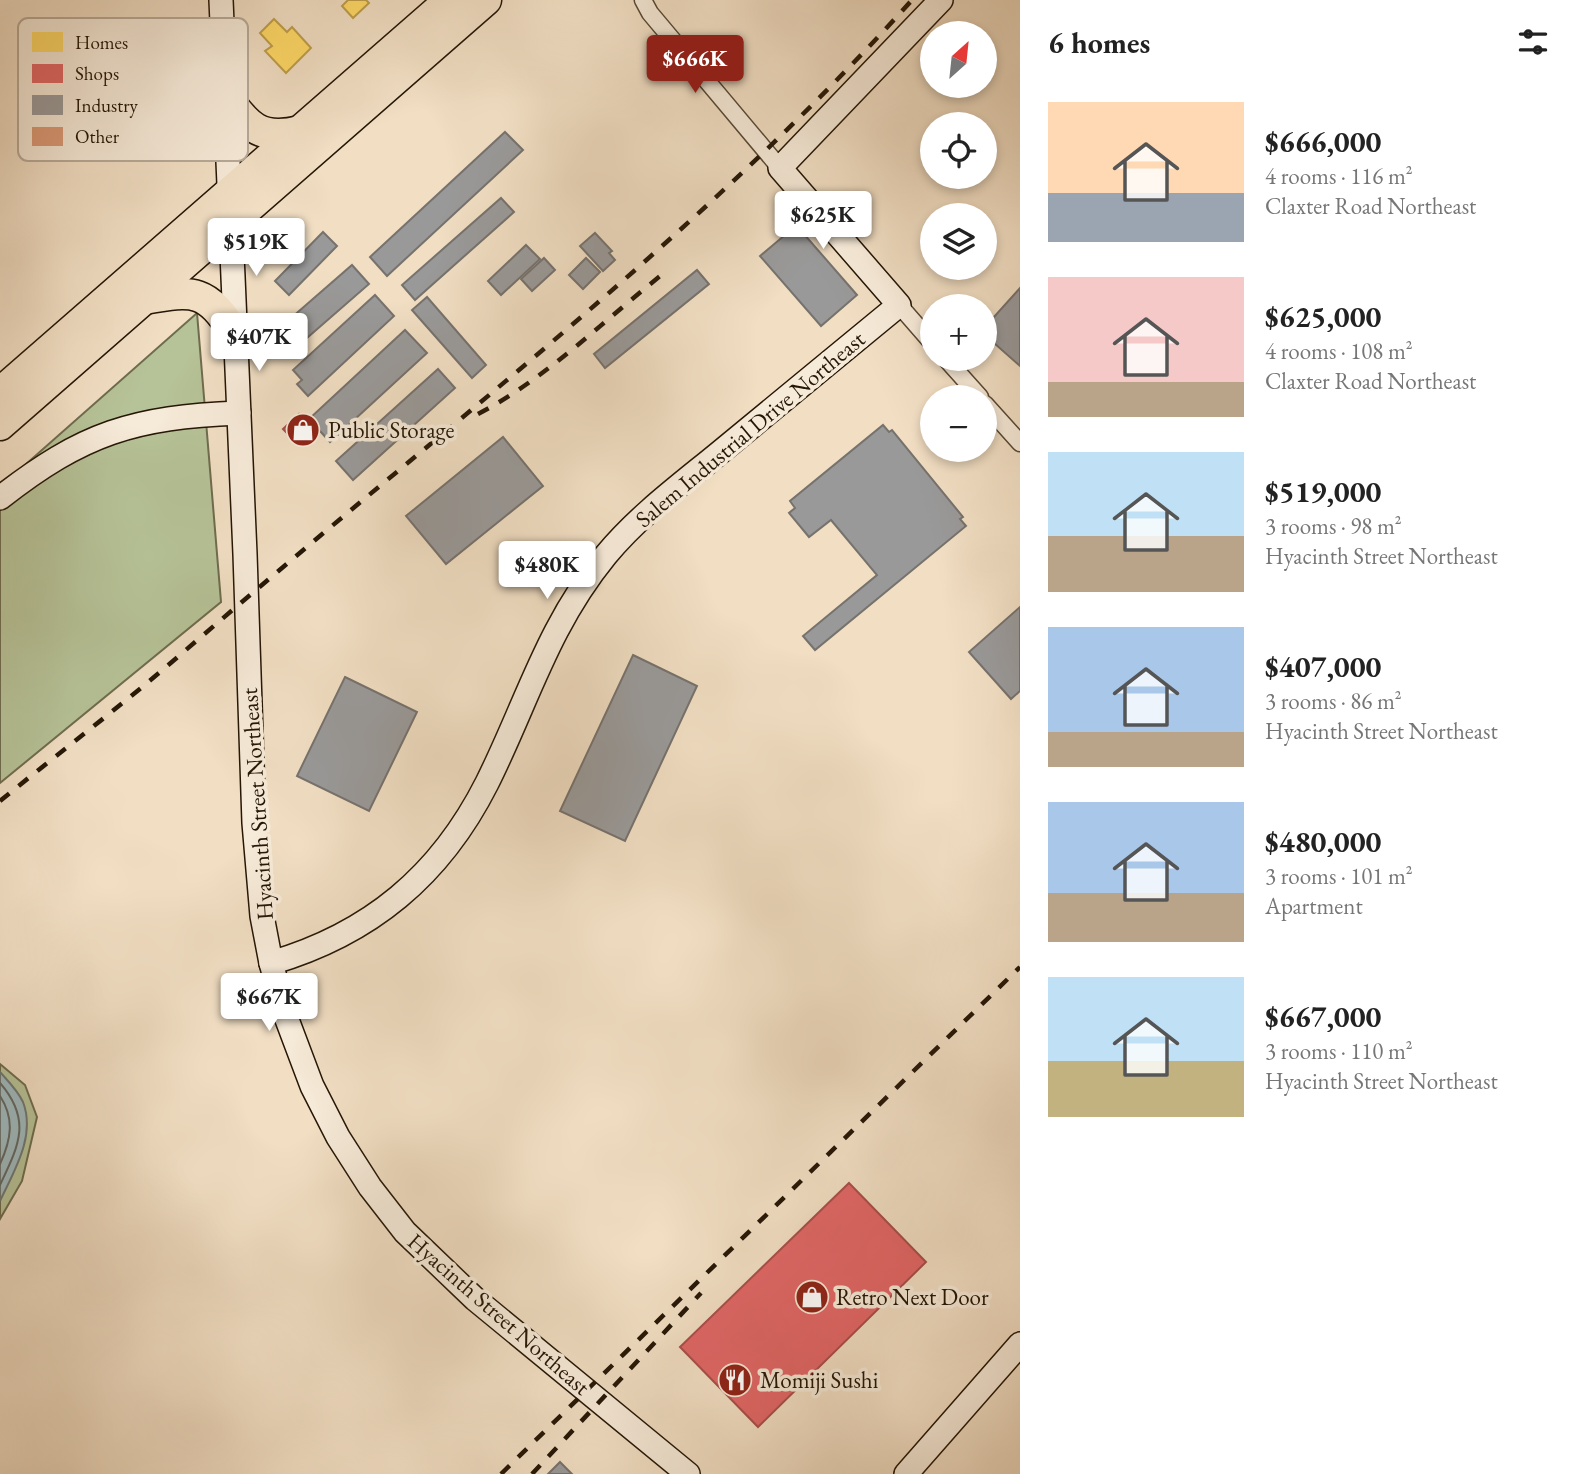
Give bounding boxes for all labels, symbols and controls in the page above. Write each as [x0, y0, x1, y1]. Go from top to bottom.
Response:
legend [18, 18, 248, 161]
north arrow [920, 21, 998, 98]
map controls [920, 21, 997, 462]
text: 6 homes [1048, 23, 1150, 62]
icon: filters [1514, 23, 1552, 61]
text: Homes [75, 30, 128, 55]
pin: $666K [646, 36, 744, 95]
text: $666K [663, 43, 727, 73]
text: Shops [75, 61, 119, 86]
text: Industry [75, 93, 139, 118]
button: locate [920, 112, 997, 189]
text: $666,000 [1265, 122, 1381, 161]
text: Other [75, 124, 120, 149]
icon: home [1104, 130, 1188, 214]
text: 4 rooms · 116 m² [1265, 161, 1413, 191]
pin: $625K [774, 191, 872, 251]
text: Claxter Road Northeast [1265, 191, 1476, 221]
text: $625K [791, 199, 855, 229]
button: layers [920, 203, 997, 280]
pin: $519K [207, 218, 305, 278]
text: $519K [224, 226, 288, 256]
button: + [920, 294, 997, 371]
text: $625,000 [1265, 297, 1381, 336]
icon: home [1104, 305, 1188, 389]
pin: $407K [210, 314, 308, 373]
text: $407K [227, 321, 291, 351]
street label: Salem Industrial Drive Northeast [629, 324, 872, 534]
text: 4 rooms · 108 m² [1265, 336, 1413, 366]
text: Claxter Road Northeast [1265, 366, 1476, 396]
button: − [920, 385, 997, 462]
shop icon: Public Storage [284, 411, 322, 449]
place label: Public Storage [328, 415, 455, 445]
text: $519,000 [1265, 472, 1381, 511]
icon: home [1104, 480, 1188, 564]
text: 3 rooms · 98 m² [1265, 511, 1402, 541]
text: Hyacinth Street Northeast [1265, 541, 1498, 571]
pin: $480K [498, 542, 596, 601]
text: $480K [515, 549, 579, 579]
text: $407,000 [1265, 647, 1381, 686]
icon: home [1104, 655, 1188, 739]
street label: Hyacinth Street Northeast [234, 686, 280, 921]
text: 3 rooms · 86 m² [1265, 686, 1402, 716]
text: Hyacinth Street Northeast [1265, 716, 1498, 746]
text: $480,000 [1265, 822, 1381, 861]
icon: home [1104, 830, 1188, 914]
text: 3 rooms · 101 m² [1265, 861, 1413, 891]
text: Apartment [1265, 891, 1363, 921]
pin: $667K [220, 974, 318, 1033]
text: $667K [237, 981, 301, 1011]
text: $667,000 [1265, 997, 1381, 1036]
icon: home [1104, 1005, 1188, 1089]
text: 3 rooms · 110 m² [1265, 1036, 1413, 1066]
text: Hyacinth Street Northeast [1265, 1066, 1498, 1096]
street label: Hyacinth Street Northeast [401, 1226, 597, 1402]
shop icon: Retro Next Door [793, 1278, 831, 1316]
place label: Retro Next Door [836, 1282, 989, 1312]
restaurant icon: Momiji Sushi [716, 1361, 754, 1399]
place label: Momiji Sushi [760, 1365, 879, 1395]

